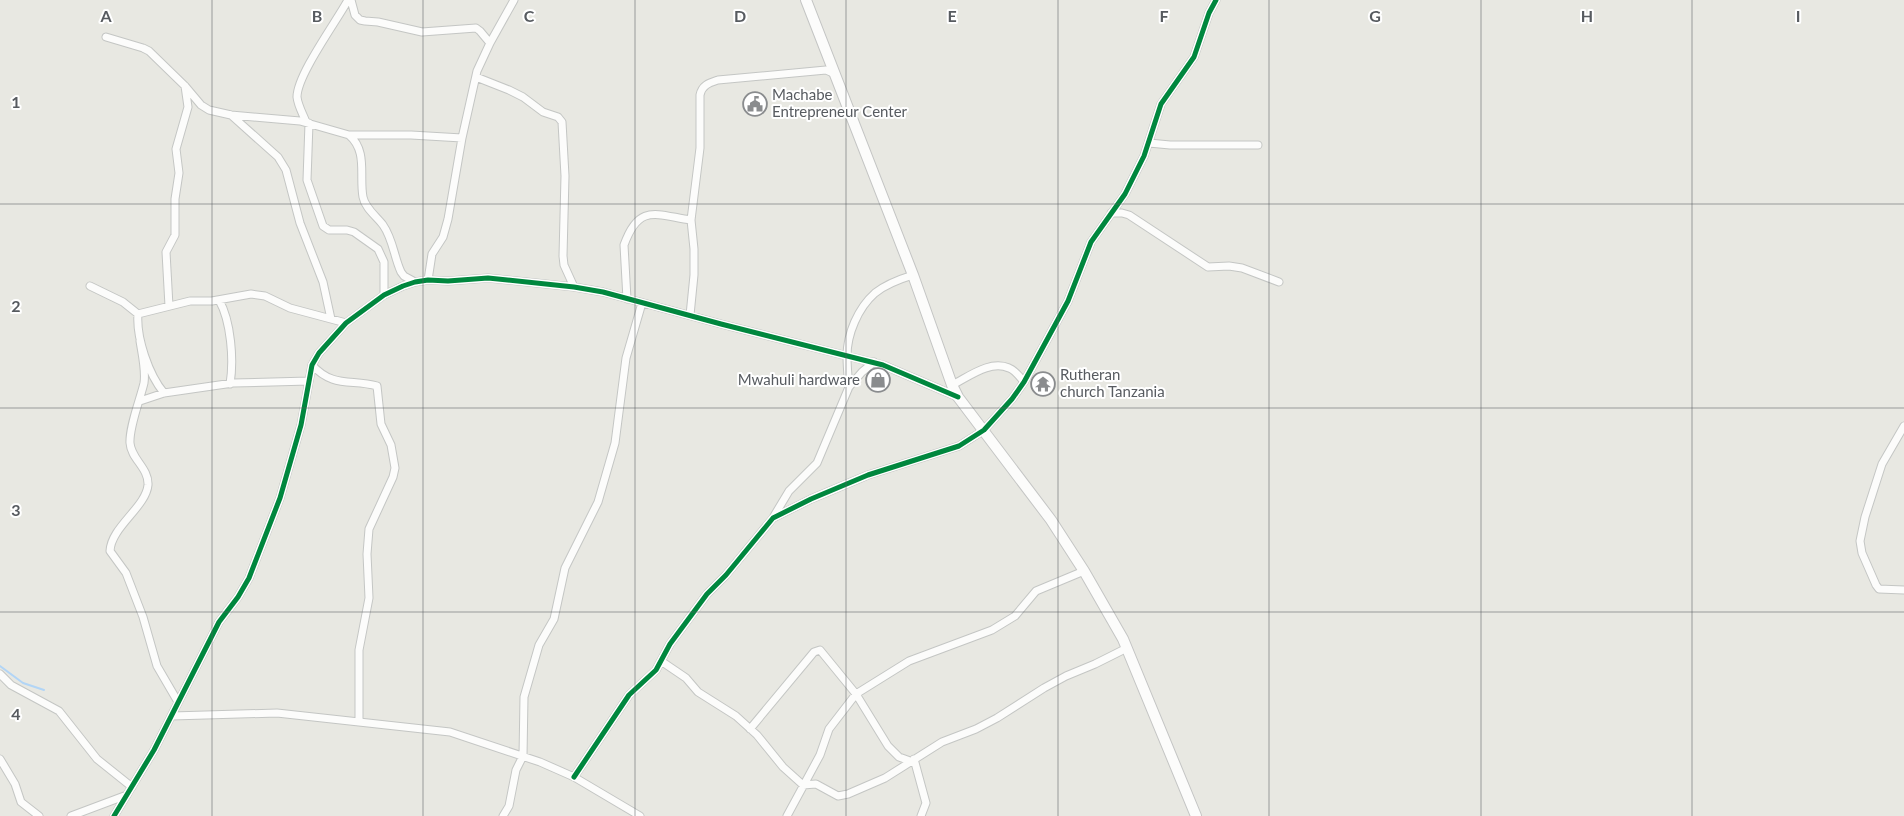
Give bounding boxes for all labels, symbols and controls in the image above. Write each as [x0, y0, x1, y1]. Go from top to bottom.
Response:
text: A [99, 6, 112, 25]
text: B [312, 6, 322, 25]
text: C [524, 6, 535, 25]
text: D [734, 6, 746, 25]
text: E [947, 6, 957, 25]
text: F [1159, 6, 1169, 25]
text: G [1369, 6, 1381, 25]
text: H [1581, 6, 1593, 25]
text: I [1796, 6, 1800, 25]
place label: Machabe Entrepreneur Center [772, 85, 908, 120]
public building icon: Machabe Entrepreneur Center [742, 91, 768, 117]
text: 1 [11, 92, 21, 111]
text: 2 [11, 296, 21, 315]
place label: Rutheran church Tanzania [1060, 365, 1165, 400]
shop icon: Mwahuli hardware [865, 367, 891, 393]
place label: Mwahuli hardware [738, 370, 860, 388]
temple icon: Rutheran church Tanzania [1030, 371, 1056, 397]
text: 3 [11, 500, 21, 519]
text: 4 [11, 704, 21, 723]

